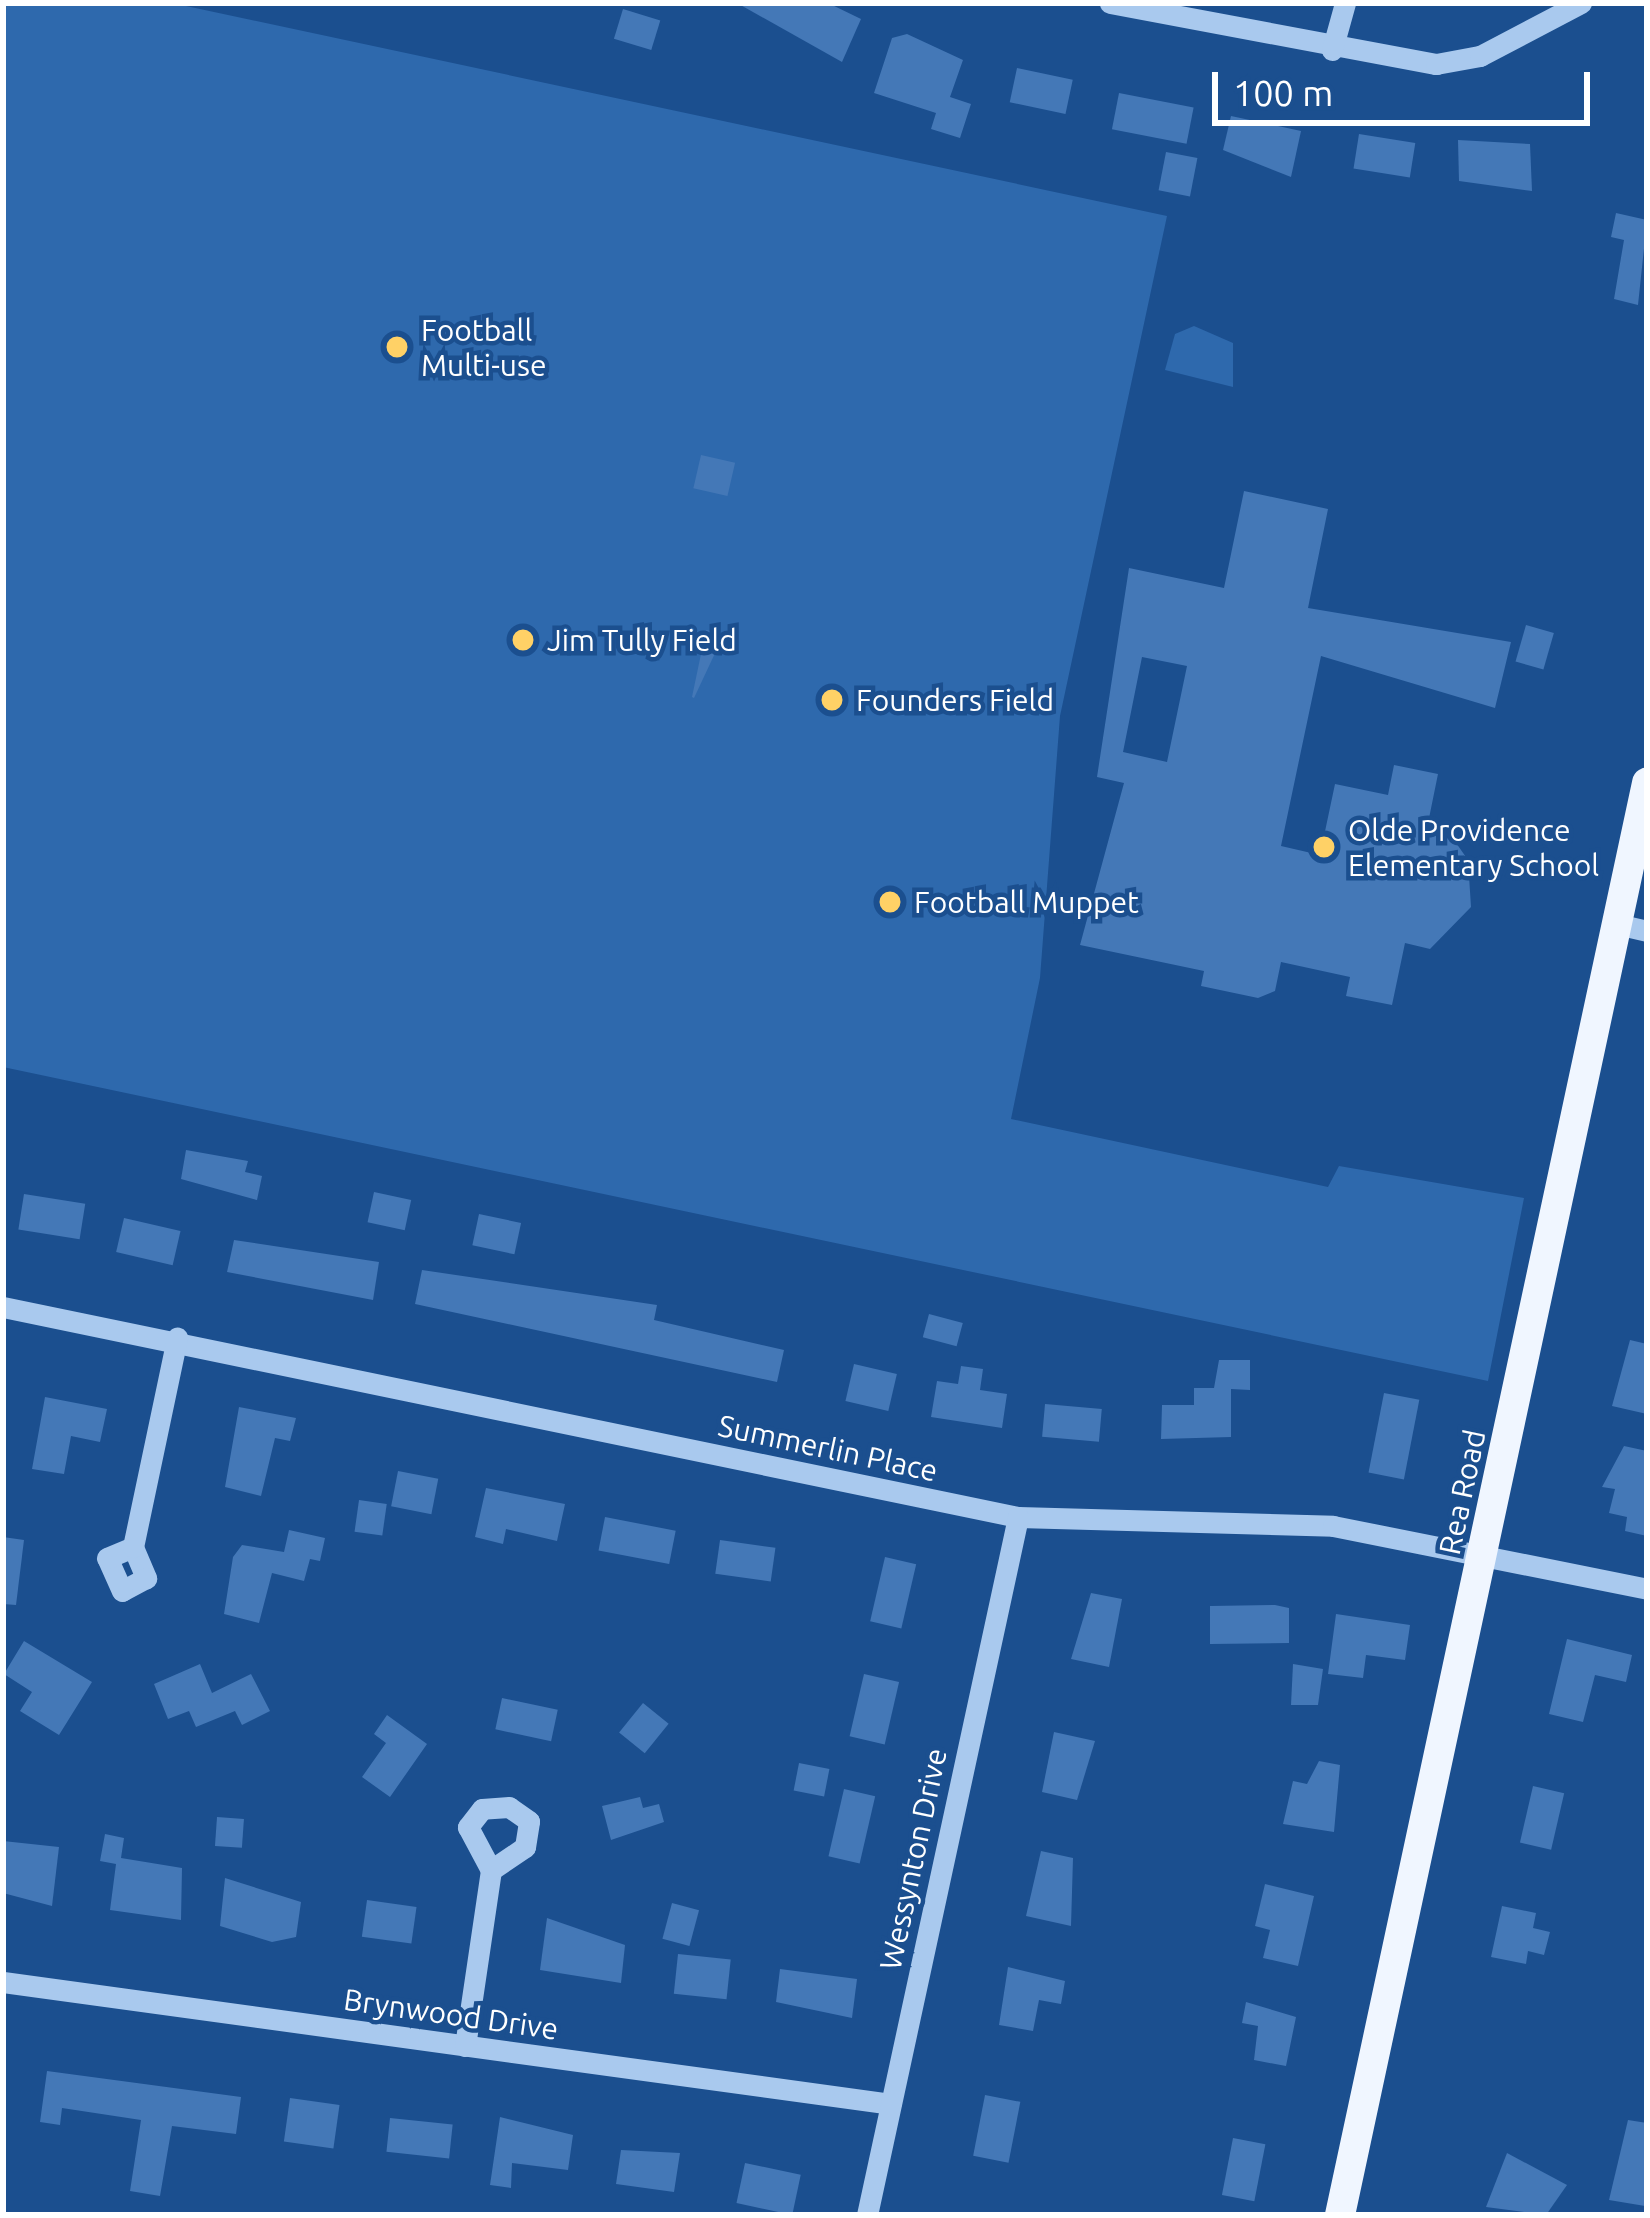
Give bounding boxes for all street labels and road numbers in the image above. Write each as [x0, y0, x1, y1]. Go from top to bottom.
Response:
street label: Summerlin Place [715, 1407, 941, 1489]
street label: Rea Road [1431, 1426, 1493, 1558]
street label: Wessynton Drive [872, 1745, 954, 1973]
street label: Brynwood Drive [341, 1981, 561, 2047]

